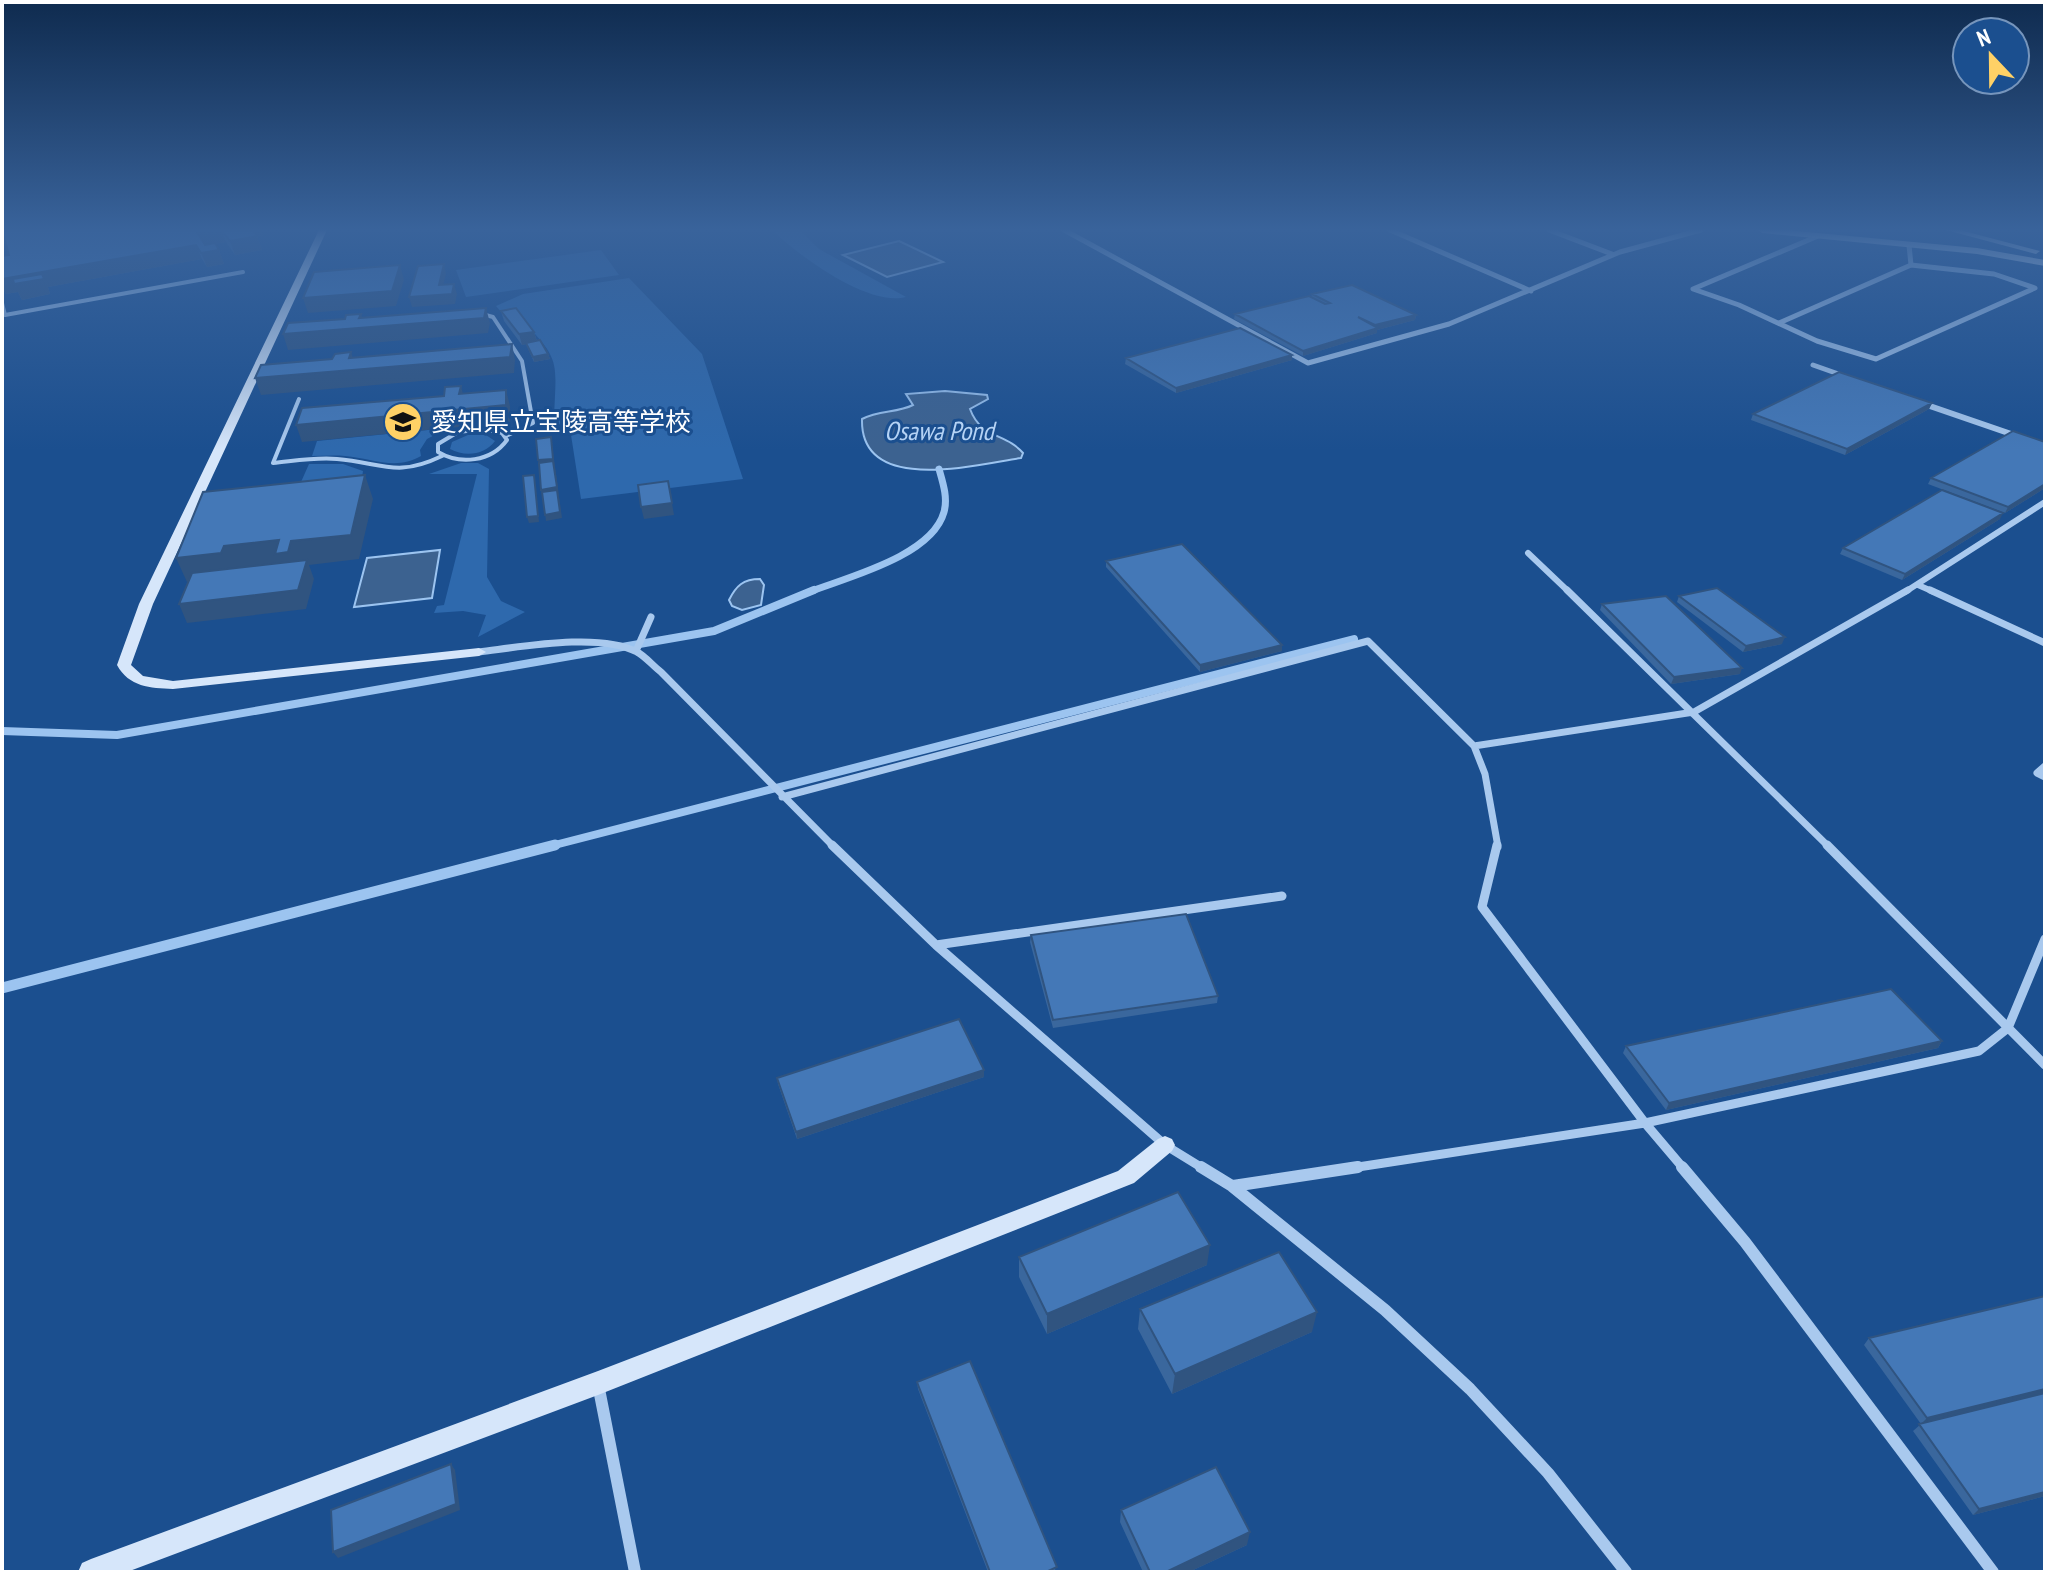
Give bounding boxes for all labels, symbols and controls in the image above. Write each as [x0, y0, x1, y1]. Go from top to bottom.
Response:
north arrow [1951, 16, 2031, 96]
text: N [1973, 22, 1994, 53]
school or university icon: 愛知県立宝陵高等学校 [382, 401, 424, 443]
place label: 愛知県立宝陵高等学校 [431, 405, 691, 438]
water label: Osawa Pond [884, 414, 998, 447]

